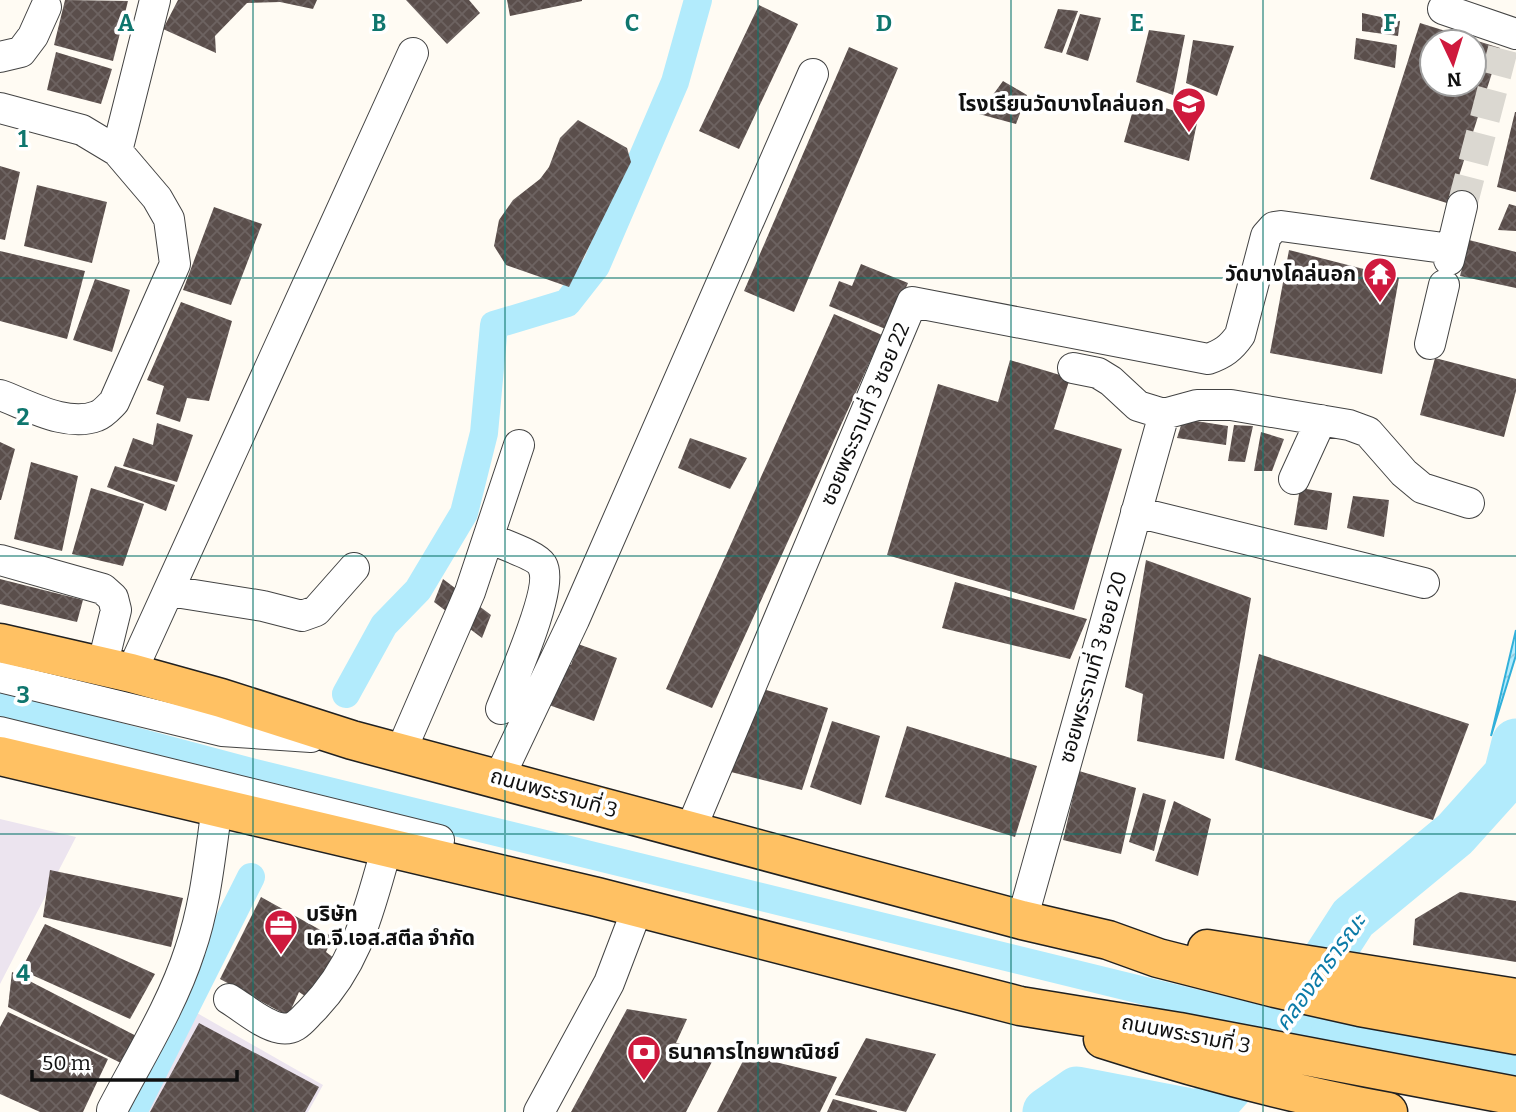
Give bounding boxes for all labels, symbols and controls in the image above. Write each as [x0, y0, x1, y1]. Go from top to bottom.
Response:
text: A [118, 9, 135, 37]
text: B [372, 9, 386, 37]
text: C [625, 9, 639, 37]
text: D [876, 9, 892, 37]
text: E [1130, 9, 1144, 37]
text: F [1384, 9, 1397, 37]
north arrow [1418, 28, 1488, 98]
text: N [1446, 67, 1462, 91]
school or university icon: โรงเรียนวัดบางโคล่นอก [1170, 85, 1208, 134]
place label: โรงเรียนวัดบางโคล่นอก [958, 91, 1164, 117]
text: 1 [18, 125, 28, 153]
temple icon: วัดบางโคล่นอก [1361, 255, 1399, 304]
place label: วัดบางโคล่นอก [1225, 261, 1356, 287]
street label: ซอยพระรามที่ 3 ซอย 22 [813, 318, 915, 509]
text: 2 [17, 403, 30, 431]
street label: ซอยพระรามที่ 3 ซอย 20 [1051, 568, 1133, 766]
text: 3 [16, 681, 30, 709]
street label: ถนนพระรามที่ 3 [487, 761, 621, 824]
place label: บริษัท เค.จี.เอส.สตีล จำกัด [306, 901, 475, 951]
office icon: บริษัท เค.จี.เอส.สตีล จำกัด [262, 907, 300, 956]
water label: คลองสาธารณะ [1268, 907, 1373, 1036]
text: 4 [16, 959, 30, 987]
street label: ถนนพระรามที่ 3 [1119, 1007, 1253, 1059]
bank icon: ธนาคารไทยพาณิชย์ [625, 1033, 663, 1082]
scale bar [32, 1038, 236, 1082]
place label: ธนาคารไทยพาณิชย์ [668, 1039, 840, 1065]
text: 50 m [42, 1050, 91, 1076]

